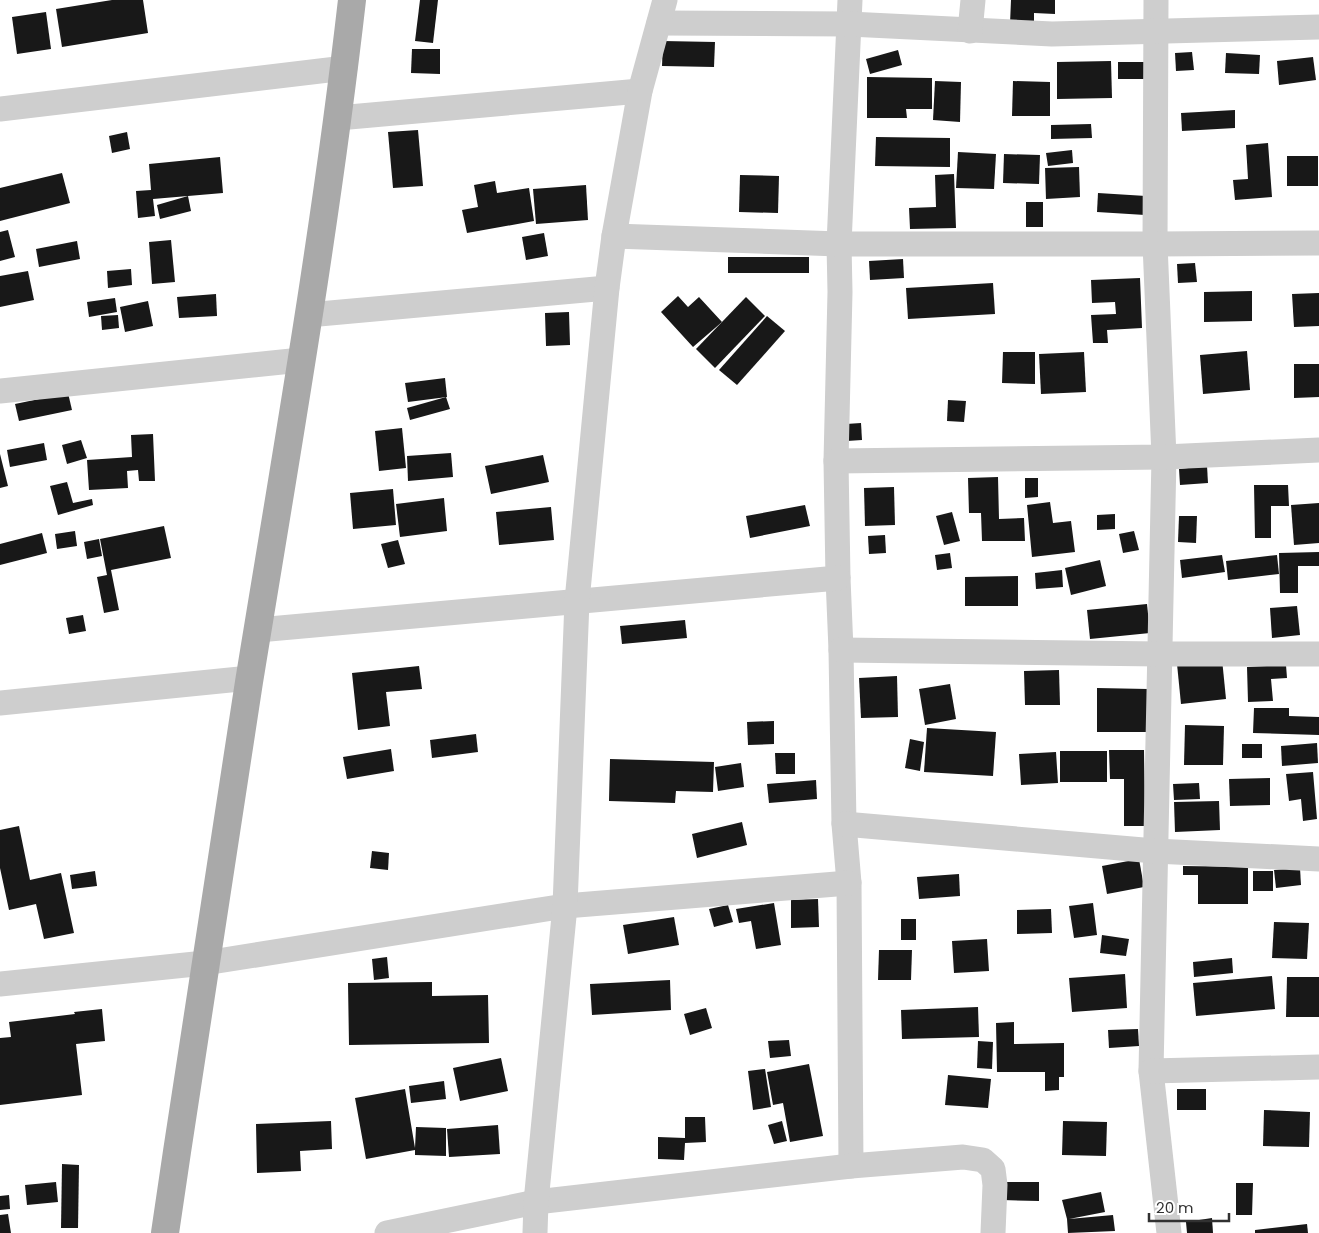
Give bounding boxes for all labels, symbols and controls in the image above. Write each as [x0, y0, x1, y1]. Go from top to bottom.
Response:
scale bar [1149, 1190, 1229, 1222]
text: 20 m [1156, 1197, 1194, 1218]

